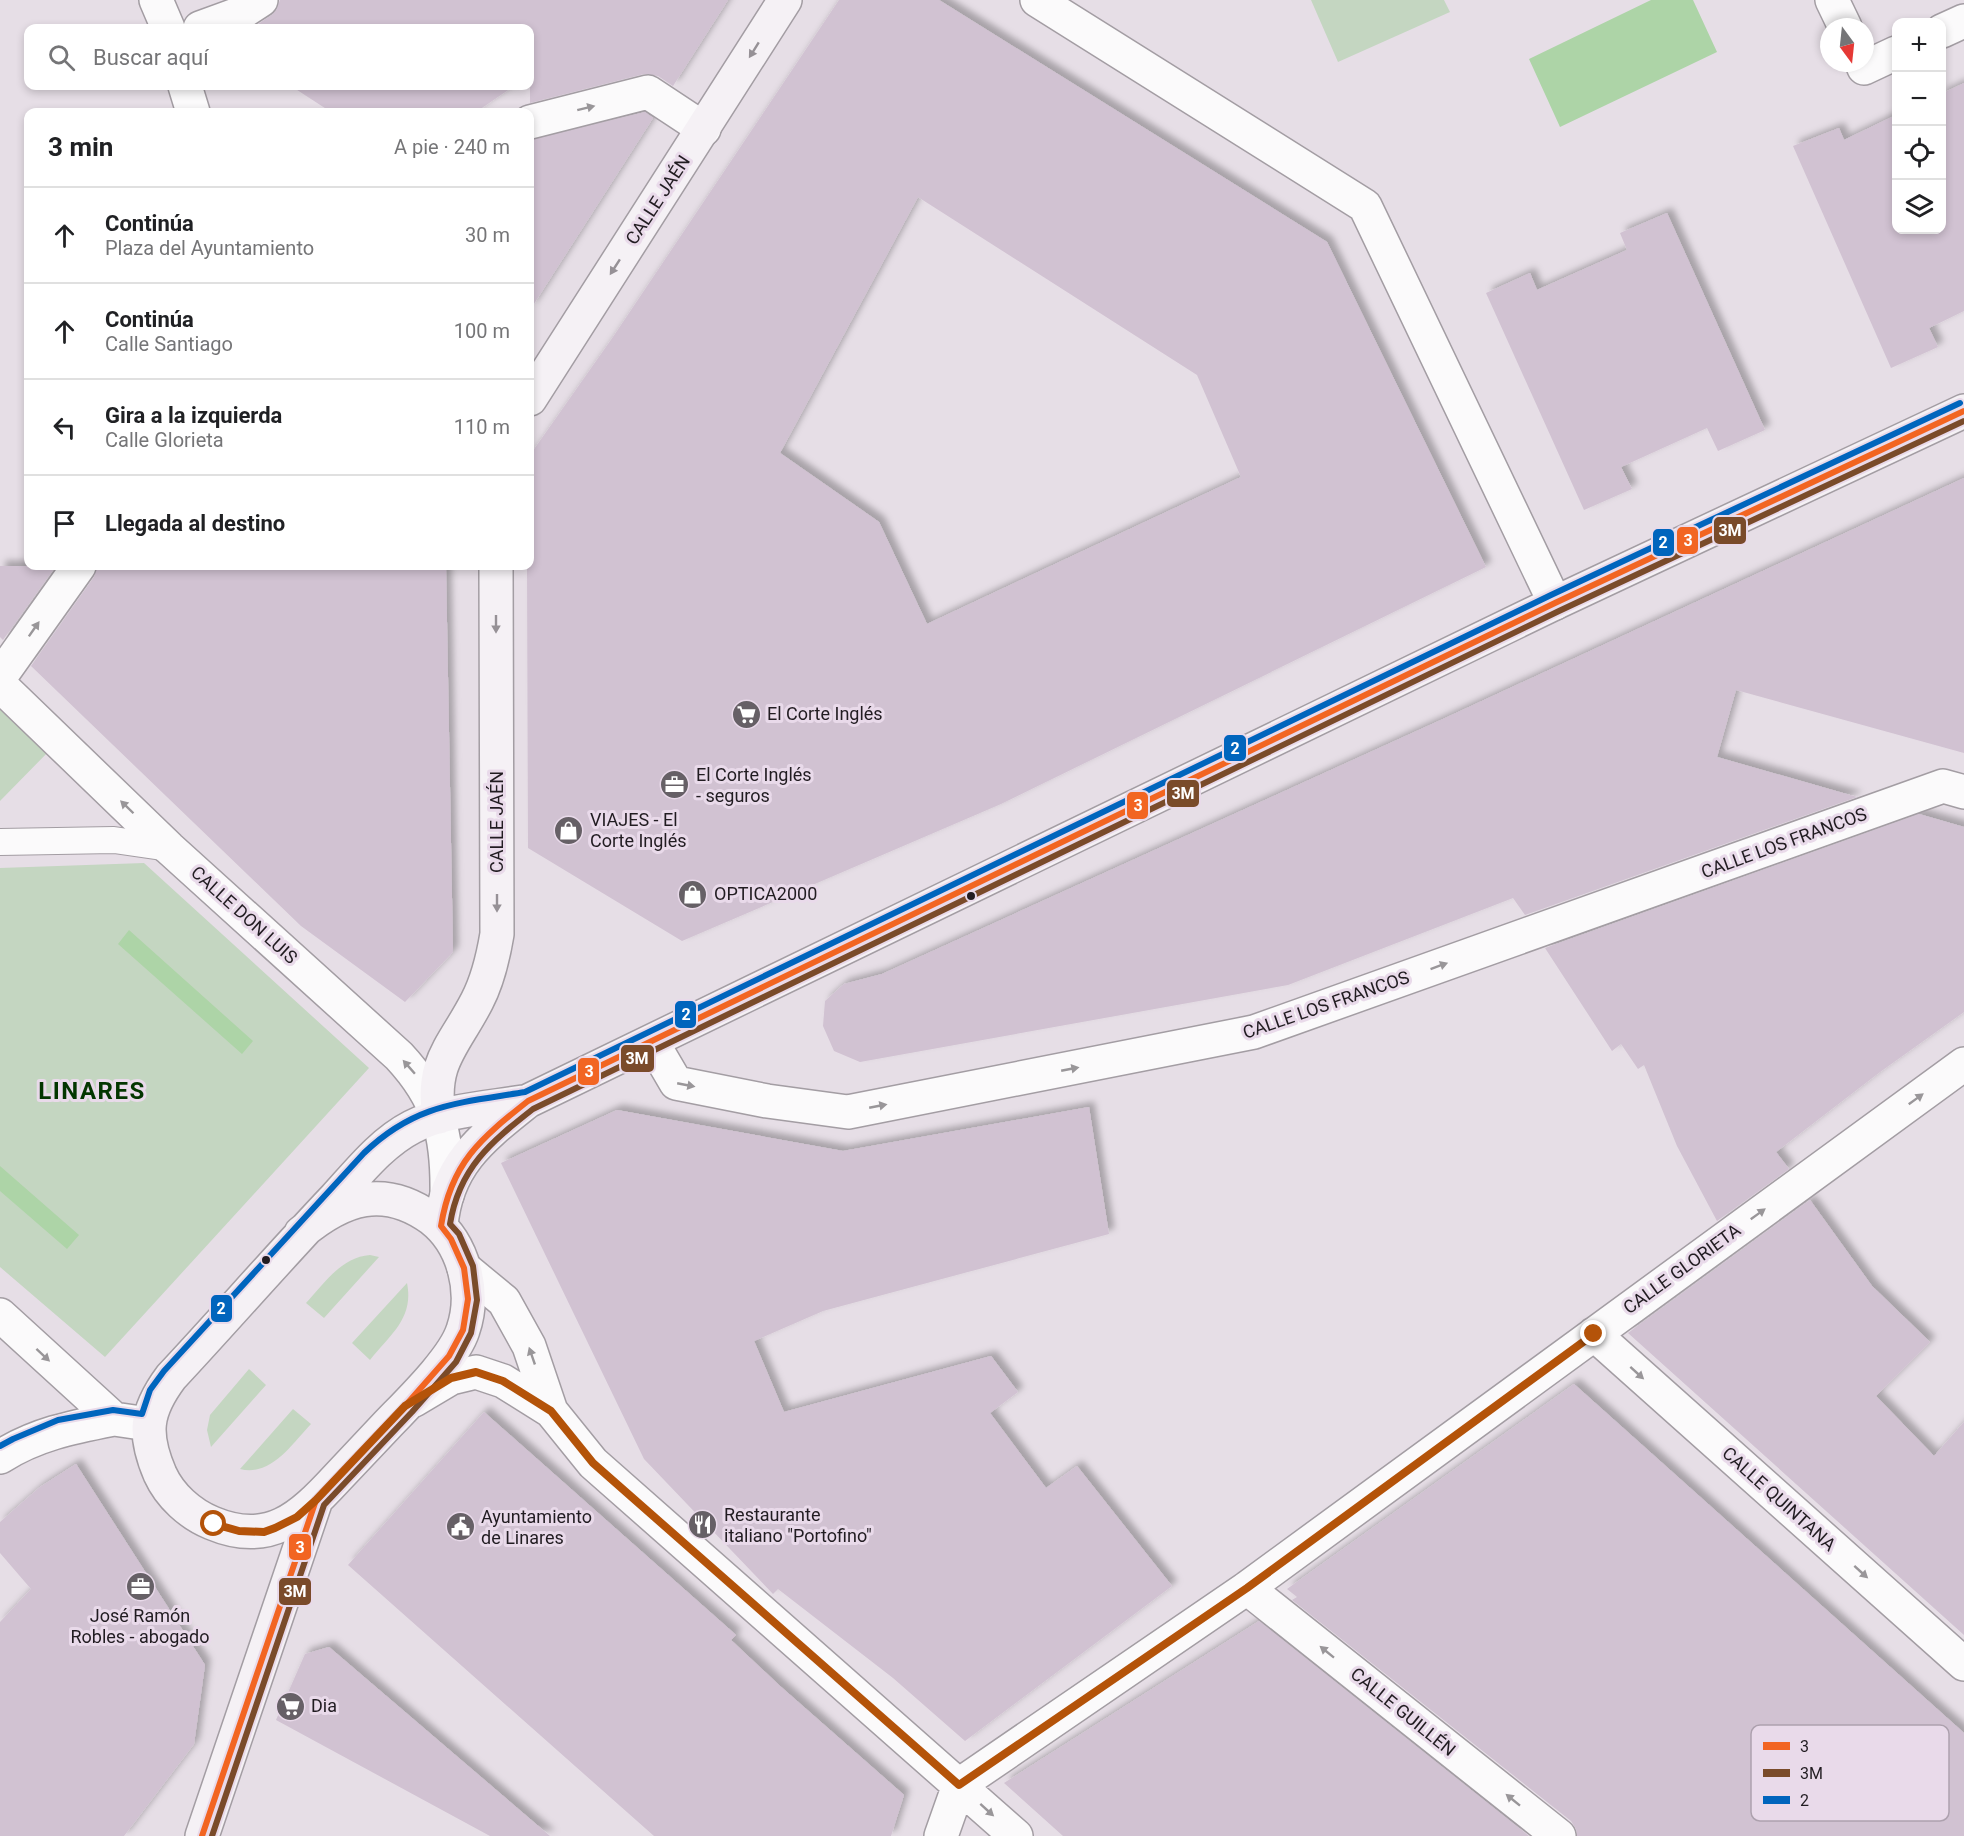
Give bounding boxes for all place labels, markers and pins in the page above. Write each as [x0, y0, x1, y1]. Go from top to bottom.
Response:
supermarket icon: El Corte Inglés [730, 698, 762, 730]
place label: El Corte Inglés [767, 703, 883, 724]
place label: El Corte Inglés - seguros [696, 764, 812, 806]
office icon: El Corte Inglés - seguros [659, 769, 691, 801]
place label: VIAJES - El Corte Inglés [590, 809, 687, 851]
shop icon: VIAJES - El Corte Inglés [553, 814, 585, 846]
shop icon: OPTICA2000 [677, 878, 709, 910]
place label: OPTICA2000 [714, 883, 817, 904]
unlabelled marker [965, 890, 977, 902]
unlabelled marker [260, 1254, 272, 1266]
place label: Restaurante italiano "Portofino" [724, 1504, 872, 1546]
place label: Ayuntamiento de Linares [481, 1506, 592, 1548]
restaurant icon: Restaurante italiano "Portofino" [687, 1509, 719, 1541]
public building icon: Ayuntamiento de Linares [444, 1511, 476, 1543]
office icon: José Ramón Robles - abogado [124, 1571, 156, 1603]
place label: José Ramón Robles - abogado [70, 1605, 210, 1647]
supermarket icon: Dia [274, 1690, 306, 1722]
place label: Dia [311, 1695, 337, 1716]

